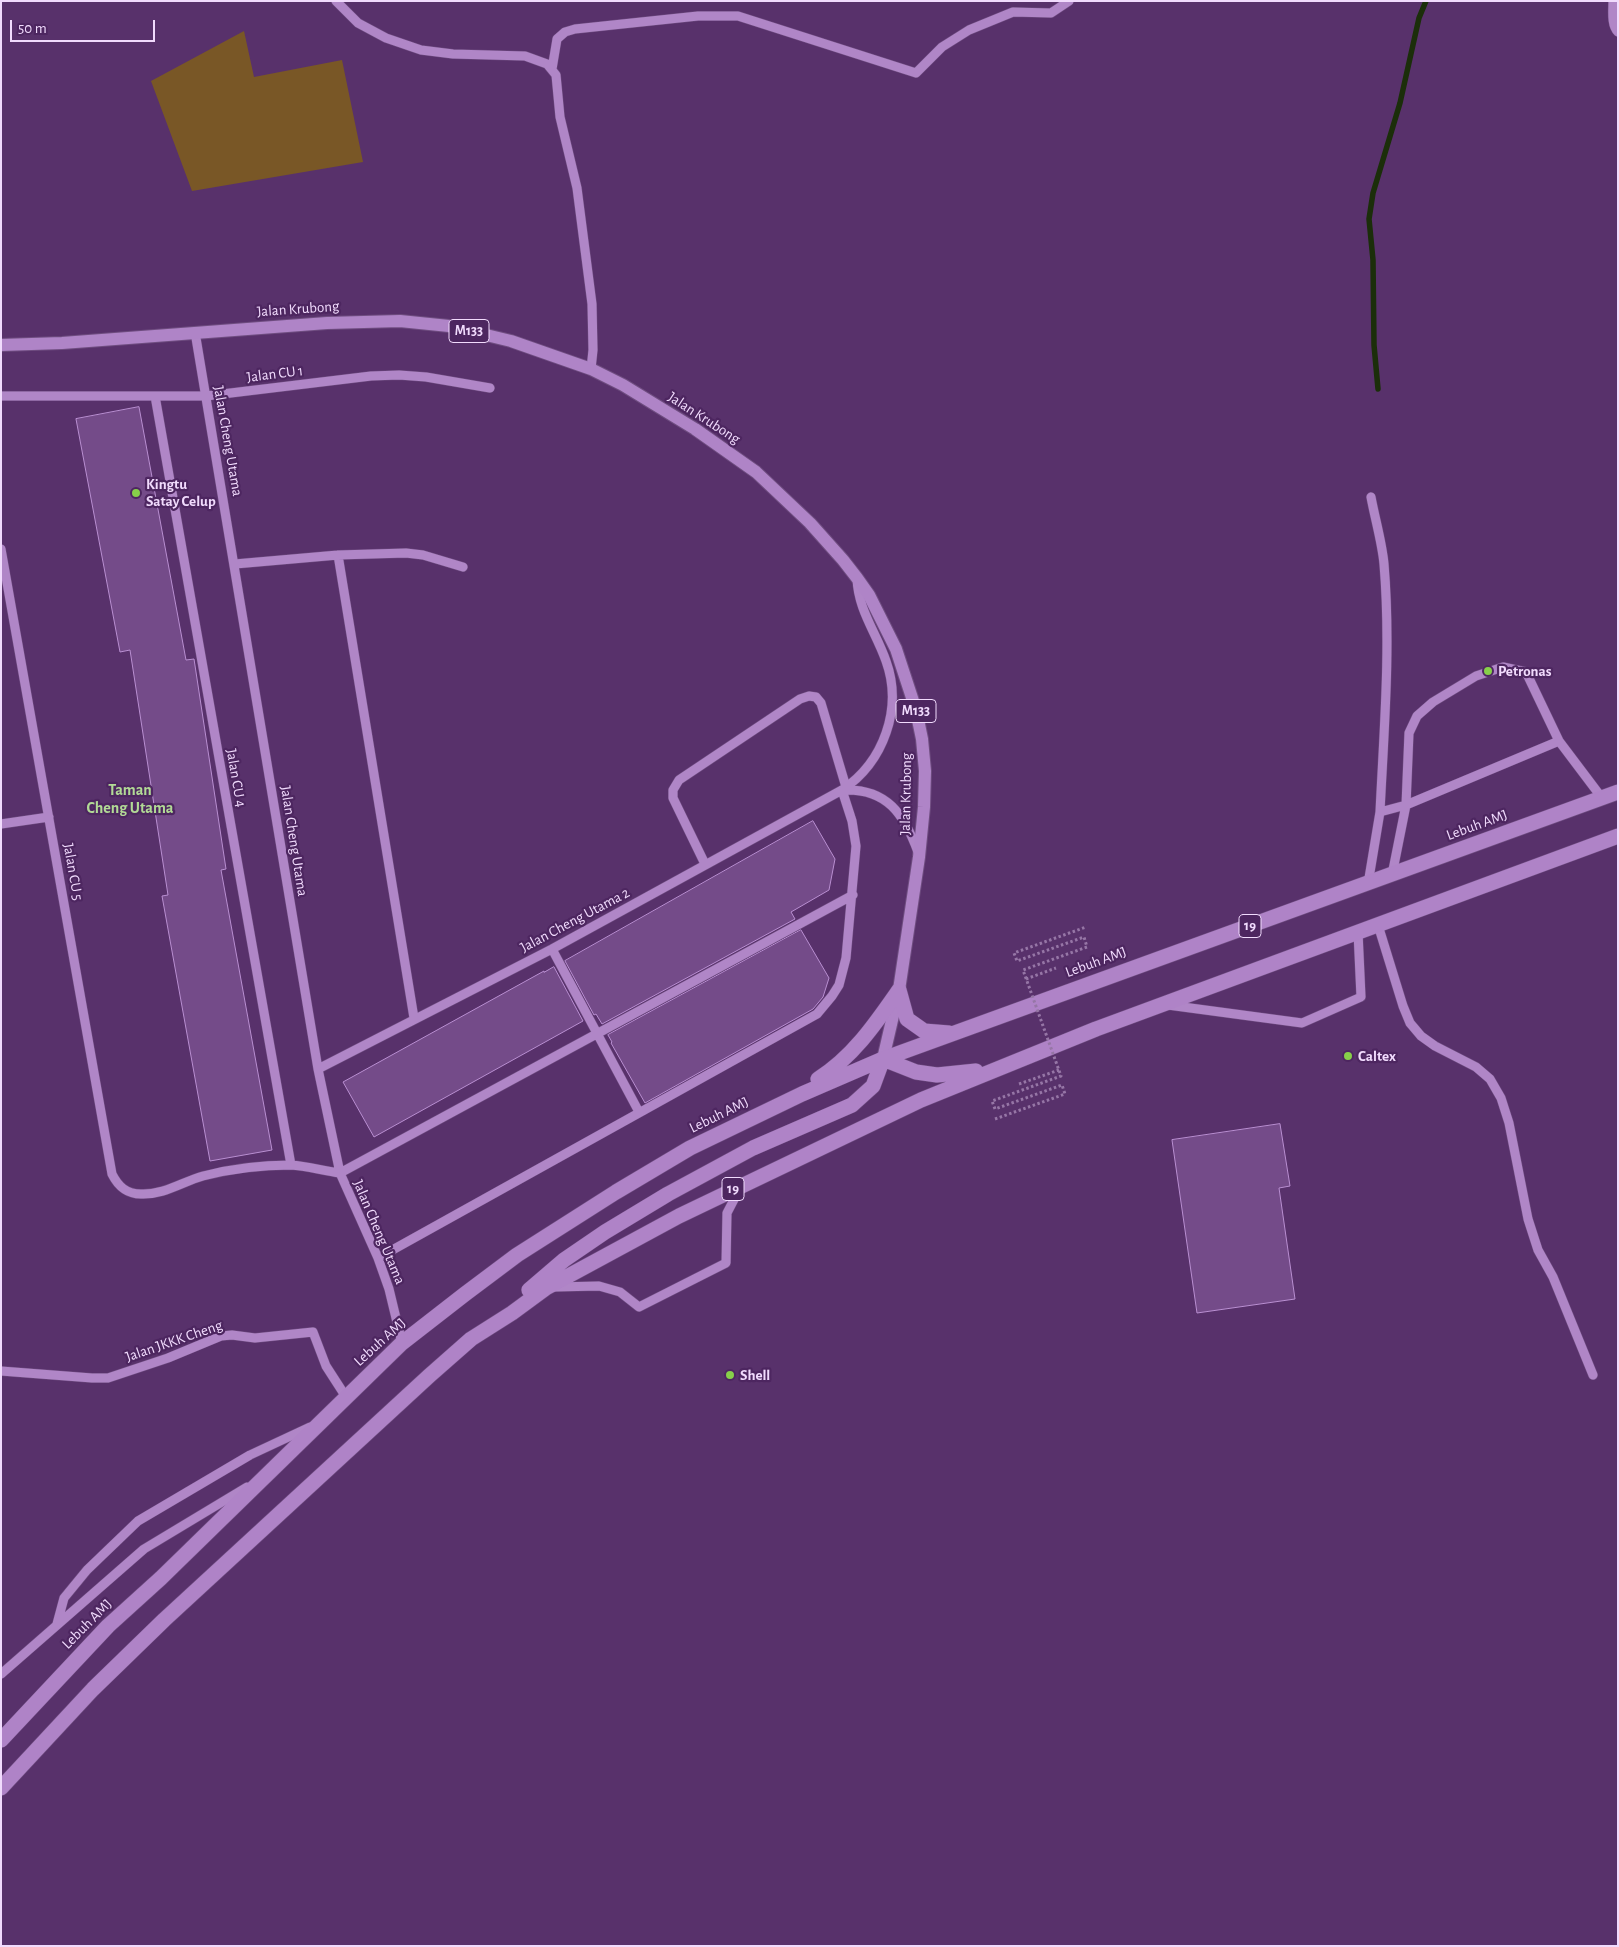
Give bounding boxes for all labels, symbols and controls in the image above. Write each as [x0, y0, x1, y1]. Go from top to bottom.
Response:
scale bar [12, 10, 158, 42]
text: 50 m [18, 21, 47, 36]
street label: Jalan Krubong [256, 297, 340, 321]
road number: M133 [449, 320, 489, 342]
street label: Jalan CU 1 [246, 362, 304, 386]
street label: Jalan Cheng Utama [209, 384, 247, 498]
street label: Jalan Krubong [665, 388, 743, 448]
place label: Kingtu Satay Celup [146, 475, 216, 510]
marker: Kingtu Satay Celup [130, 487, 142, 499]
place label: Petronas [1498, 662, 1551, 680]
marker: Petronas [1482, 665, 1494, 677]
road number: M133 [896, 699, 936, 722]
street label: Jalan CU 4 [222, 747, 250, 809]
street label: Jalan Krubong [896, 753, 916, 835]
district label: Taman Cheng Utama [86, 780, 174, 818]
street label: Jalan Cheng Utama [276, 784, 312, 898]
street label: Lebuh AMJ [1444, 806, 1510, 844]
street label: Jalan CU 5 [59, 842, 87, 902]
street label: Jalan Cheng Utama 2 [517, 884, 633, 956]
road number: 19 [1239, 914, 1261, 938]
street label: Lebuh AMJ [1063, 943, 1129, 981]
place label: Caltex [1358, 1047, 1396, 1065]
marker: Caltex [1342, 1050, 1354, 1062]
street label: Lebuh AMJ [686, 1093, 752, 1137]
street label: Jalan Cheng Utama [349, 1177, 409, 1287]
road number: 19 [722, 1178, 744, 1200]
street label: Lebuh AMJ [350, 1314, 410, 1370]
street label: Jalan JKKK Cheng [123, 1316, 225, 1366]
place label: Shell [740, 1366, 770, 1384]
marker: Shell [724, 1369, 736, 1381]
street label: Lebuh AMJ [58, 1595, 116, 1653]

